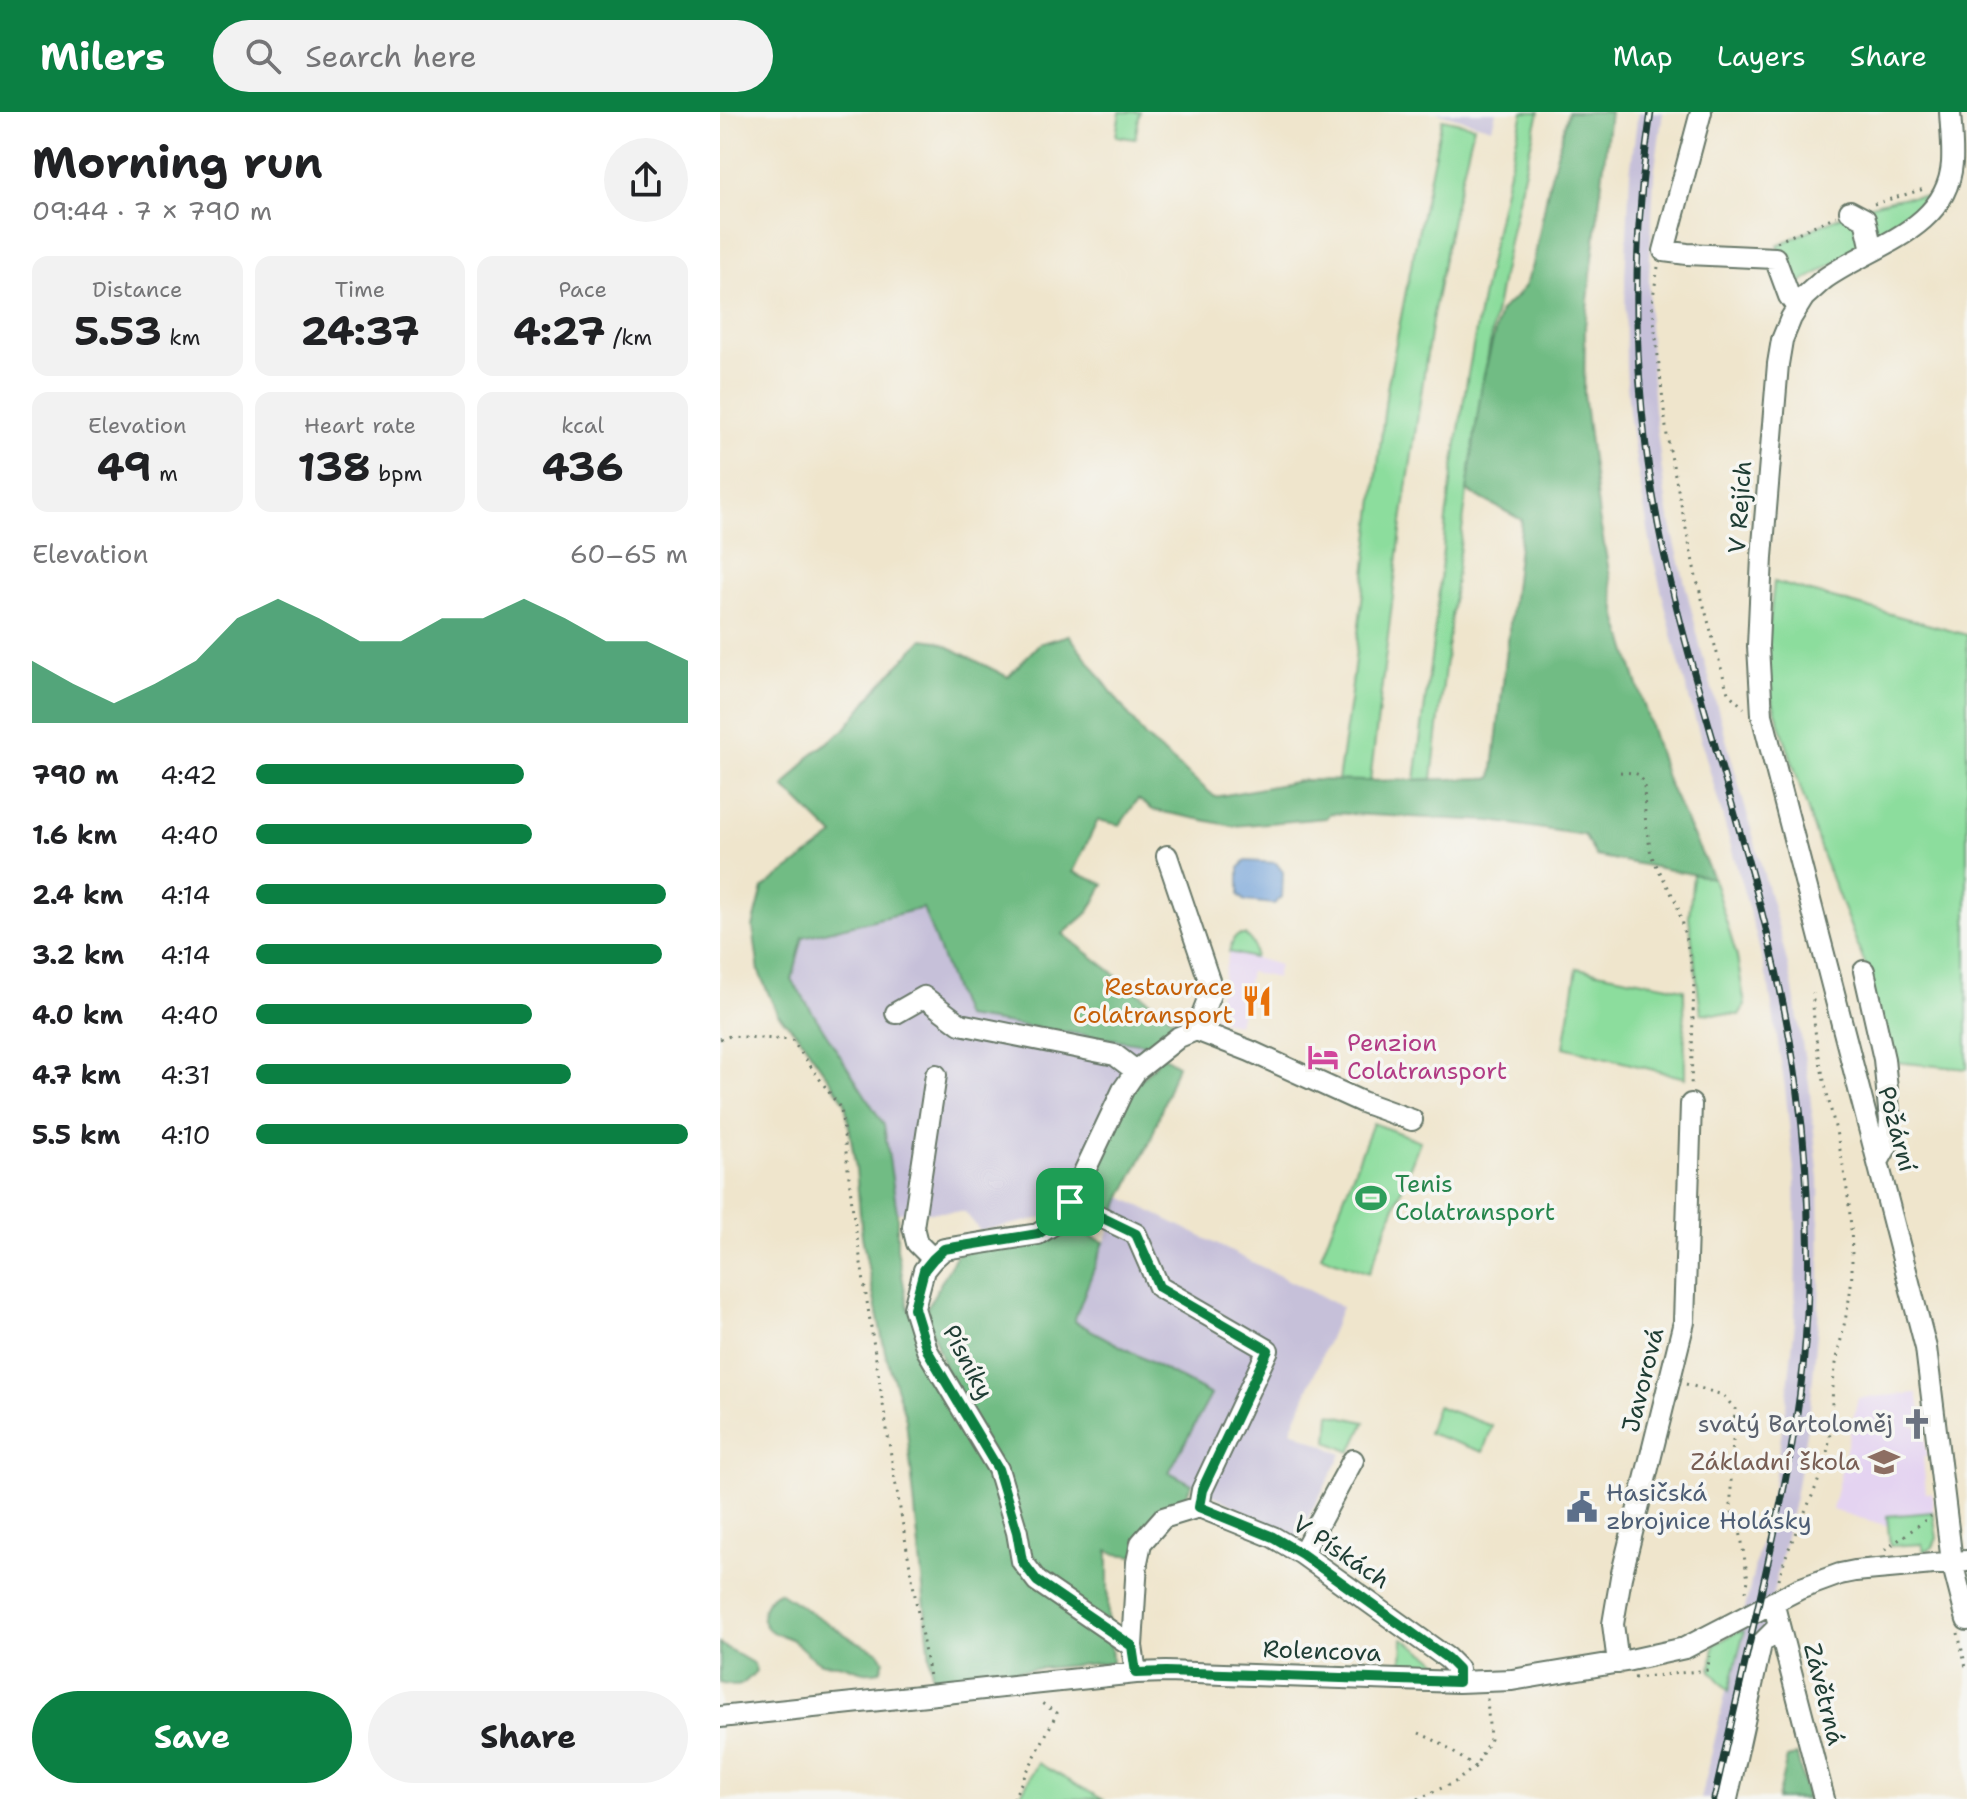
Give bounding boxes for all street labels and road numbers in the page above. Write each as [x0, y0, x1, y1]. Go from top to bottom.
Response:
street label: V Rejích [1721, 459, 1759, 555]
street label: Požární [1870, 1083, 1924, 1175]
street label: Písníky [935, 1319, 1001, 1405]
street label: Javorová [1615, 1324, 1671, 1436]
street label: V Pískách [1286, 1508, 1396, 1596]
street label: Rolencova [1262, 1633, 1382, 1669]
street label: Závětrná [1796, 1640, 1852, 1748]

